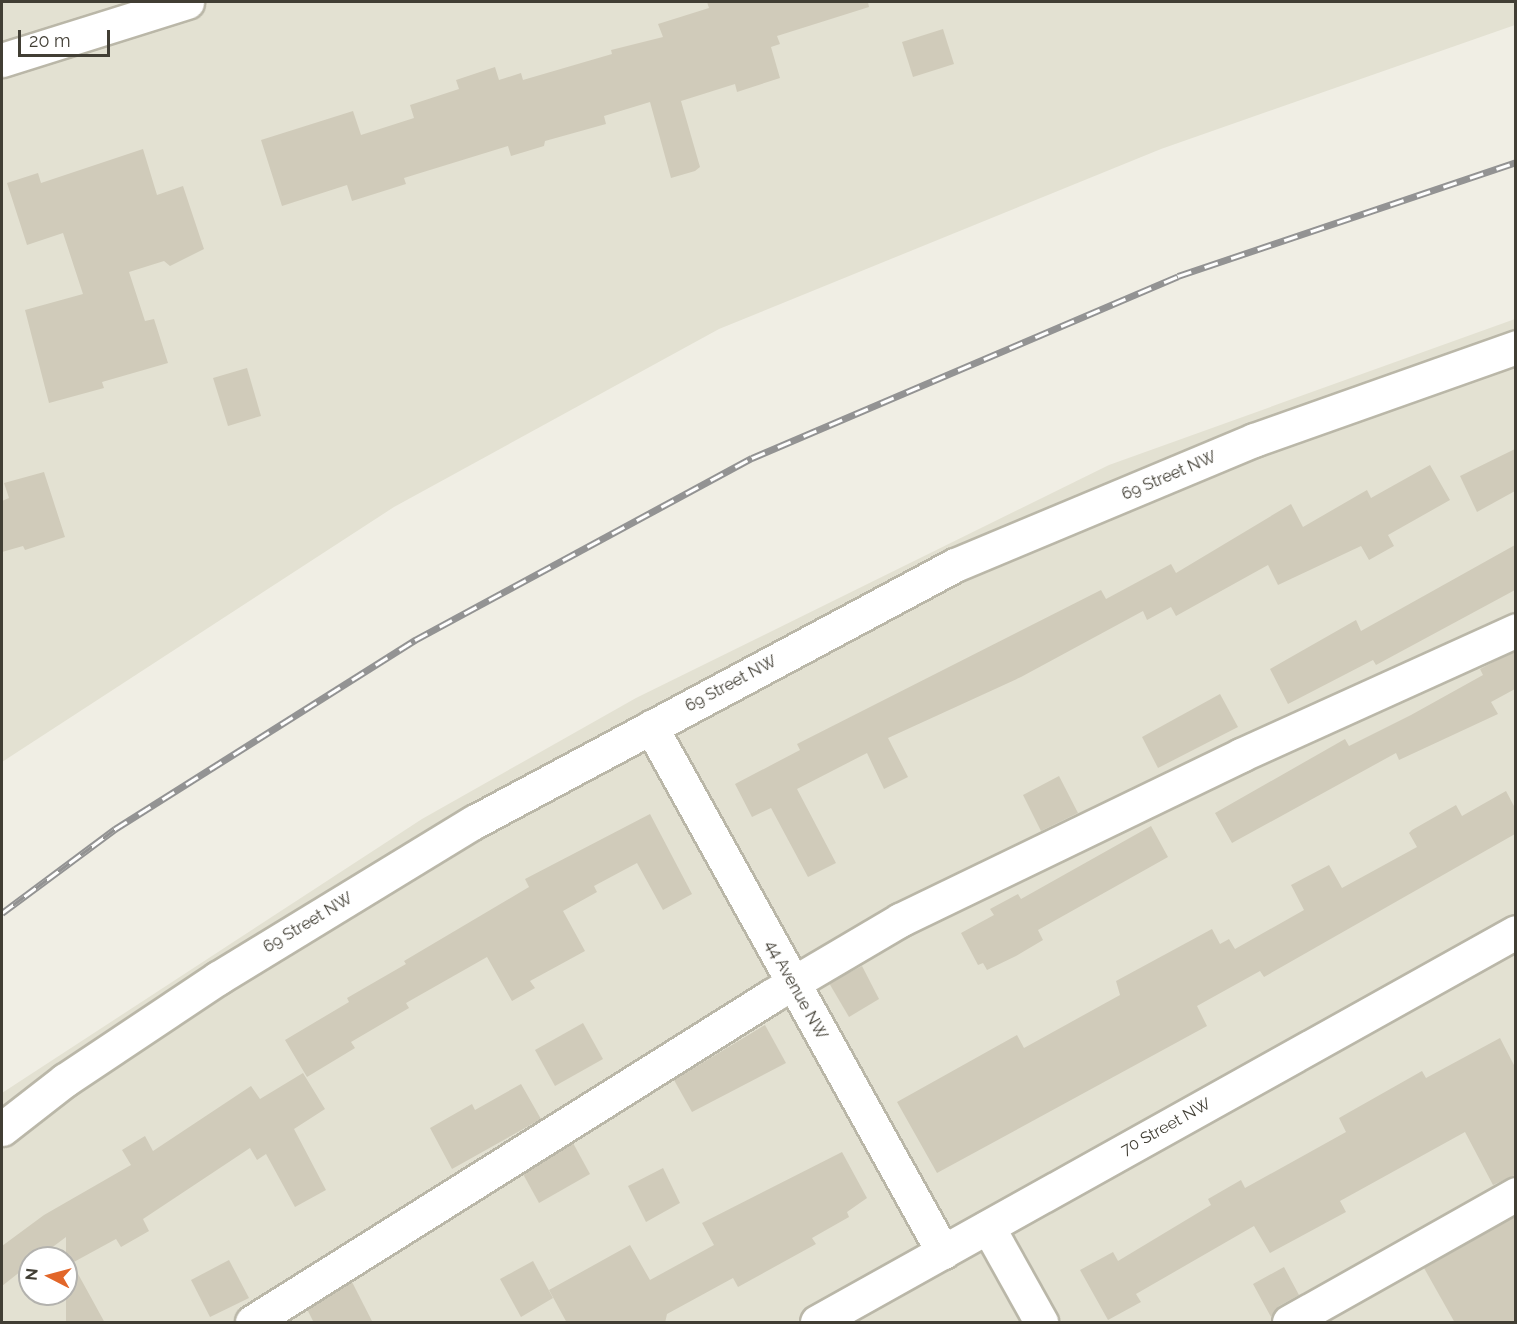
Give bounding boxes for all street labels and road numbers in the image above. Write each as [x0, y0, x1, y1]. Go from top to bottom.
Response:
street label: 69 Street NW [1119, 448, 1219, 504]
street label: 69 Street NW [682, 652, 780, 716]
street label: 69 Street NW [260, 889, 356, 957]
street label: 44 Avenue NW [761, 937, 831, 1043]
street label: 70 Street NW [1118, 1094, 1214, 1160]

